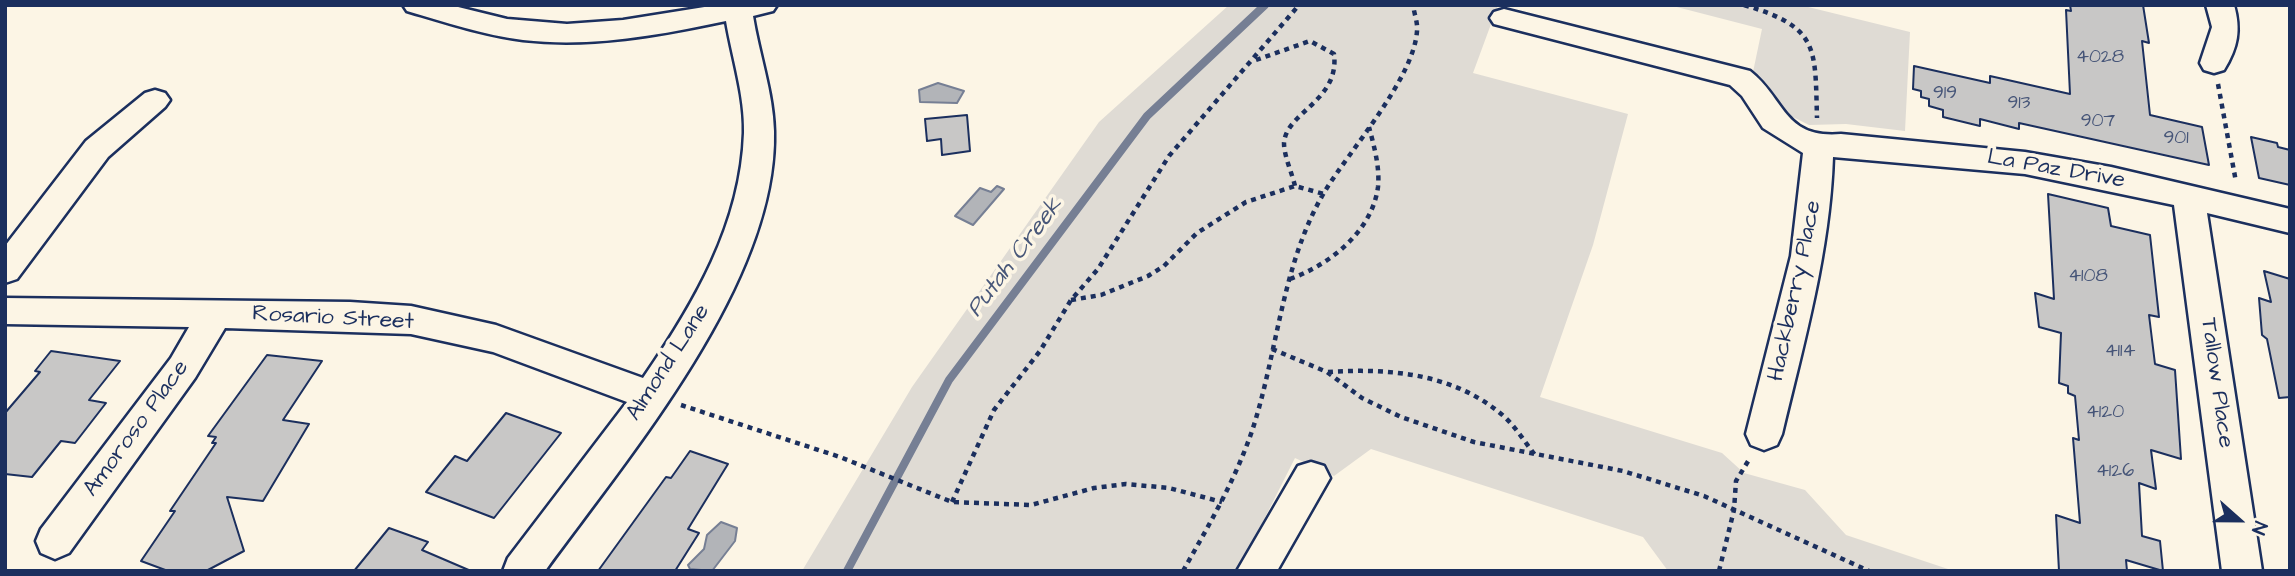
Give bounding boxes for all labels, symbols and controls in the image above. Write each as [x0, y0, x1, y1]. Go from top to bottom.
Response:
house number: 4028 [2076, 47, 2124, 69]
house number: 919 [1933, 83, 1957, 105]
house number: 913 [2008, 93, 2030, 115]
house number: 907 [2081, 111, 2115, 133]
house number: 901 [2163, 128, 2189, 150]
street label: La Paz Drive [1985, 144, 2127, 196]
water label: Putah Creek [962, 193, 1070, 323]
street label: Hackberry Place [1763, 198, 1829, 384]
house number: 4108 [2068, 266, 2108, 288]
street label: Almond Lane [621, 300, 717, 426]
street label: Rosario Street [251, 301, 415, 337]
street label: Tallow Place [2193, 316, 2239, 450]
house number: 4114 [2105, 341, 2135, 363]
street label: Amoroso Place [78, 355, 196, 503]
house number: 4120 [2086, 402, 2124, 424]
house number: 4126 [2096, 461, 2134, 483]
north arrow [2204, 485, 2274, 555]
text: N [2244, 517, 2274, 538]

